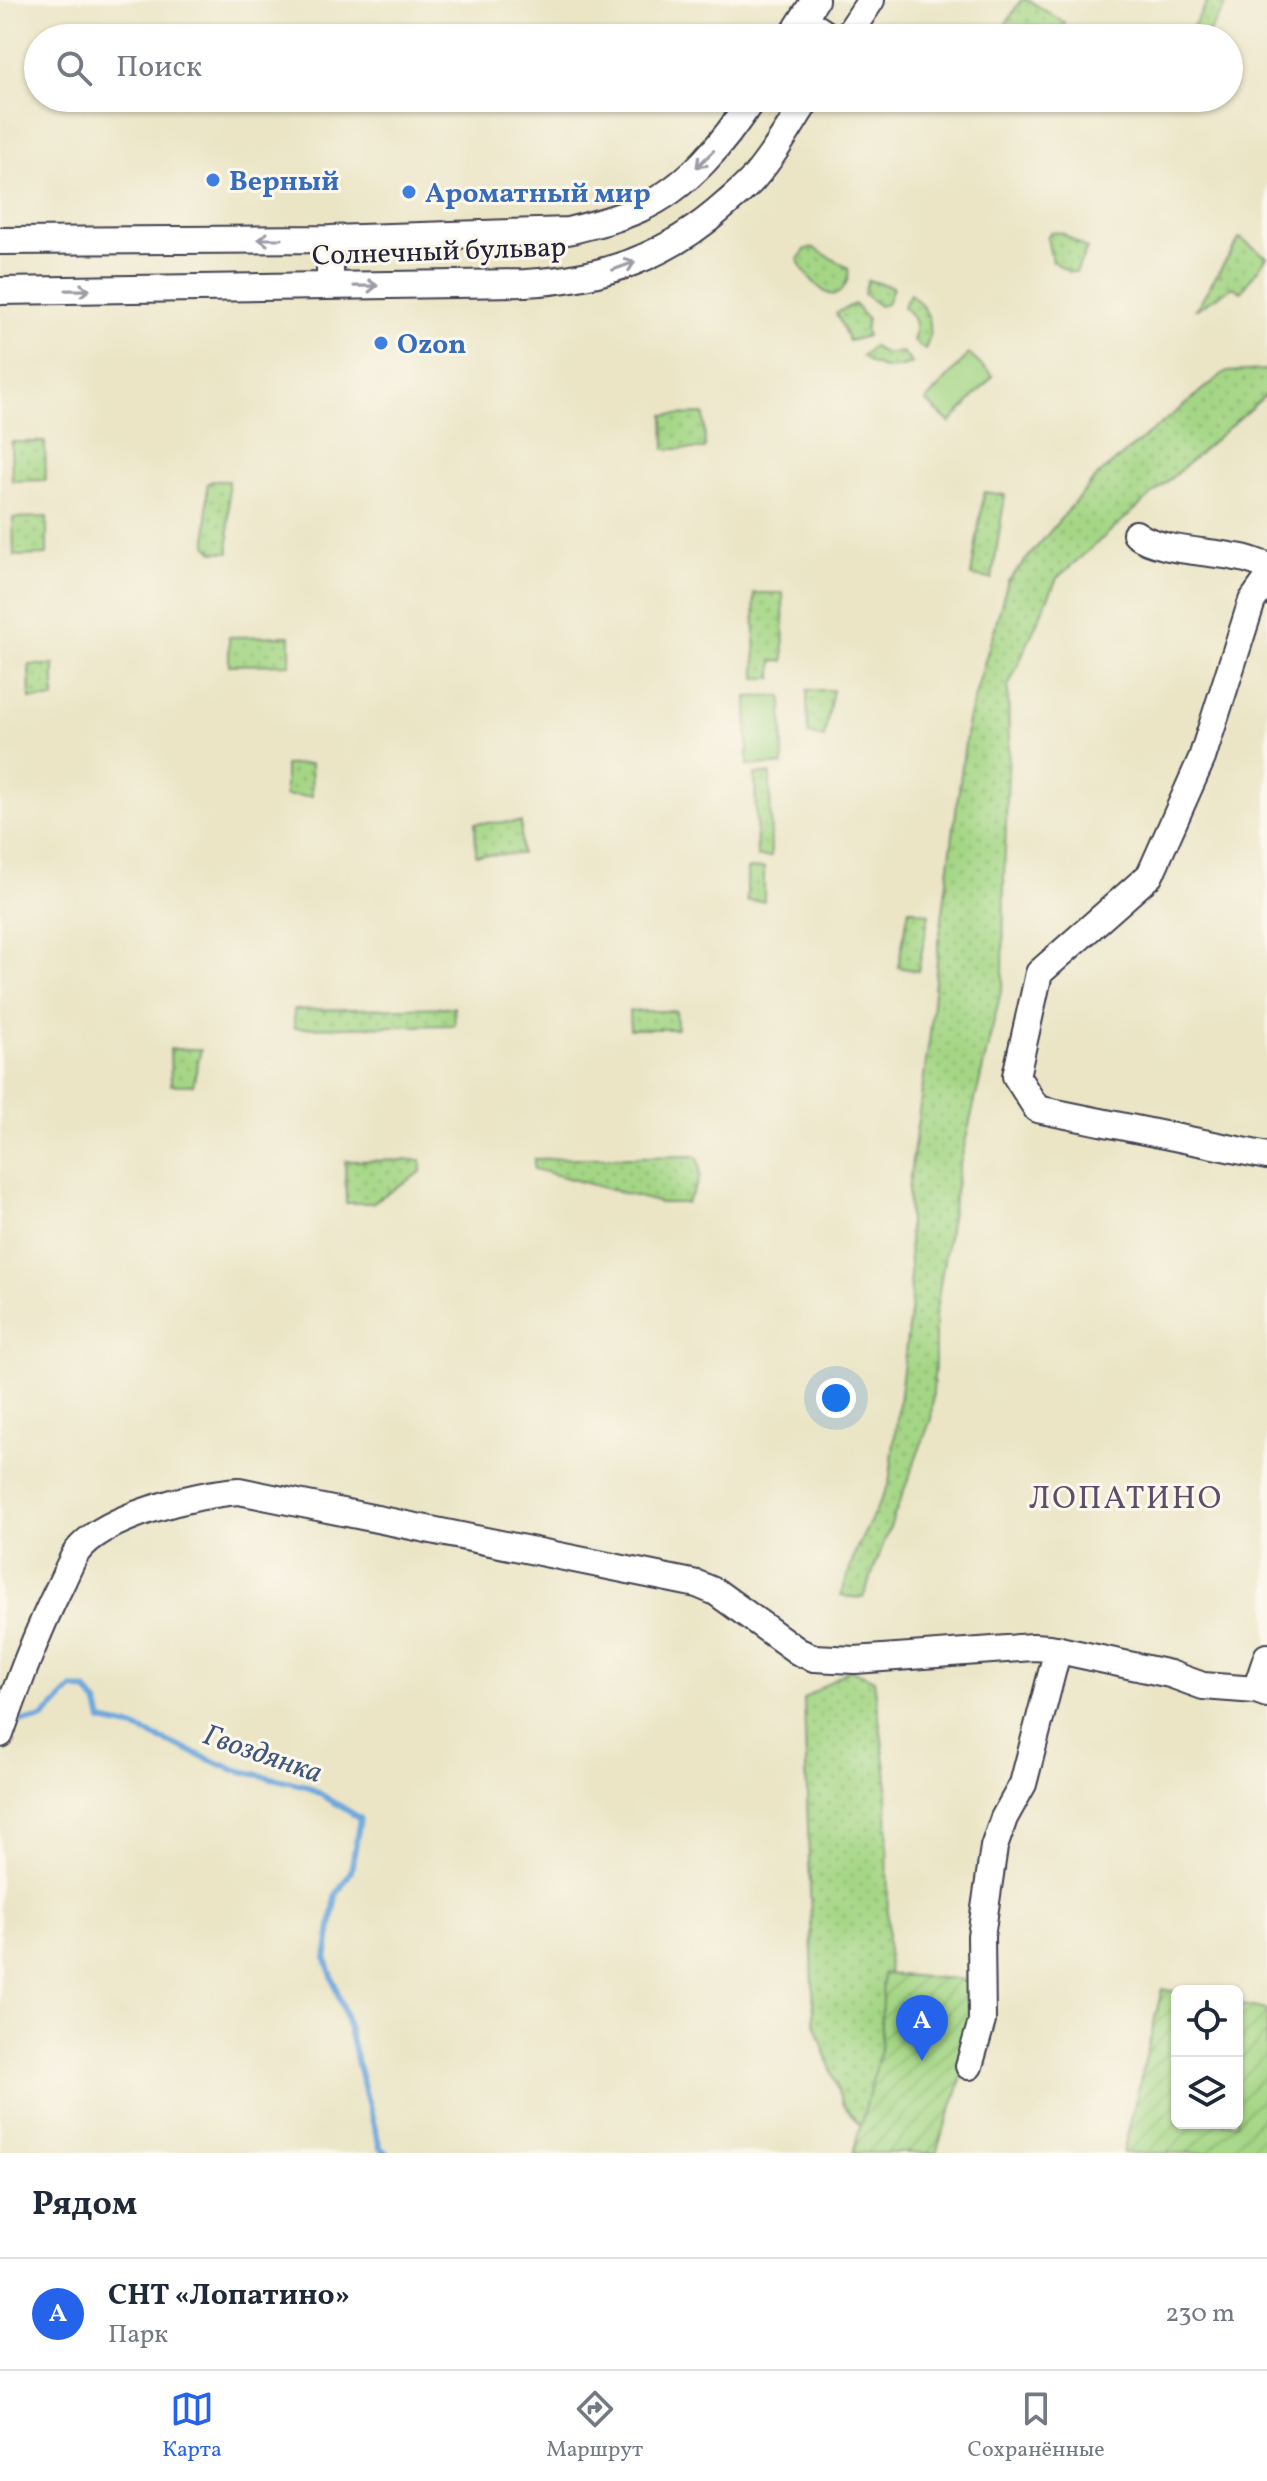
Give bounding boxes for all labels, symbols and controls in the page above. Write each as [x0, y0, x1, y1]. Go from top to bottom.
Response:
search box [24, 24, 1243, 112]
icon: search [52, 46, 96, 90]
text: Поиск [116, 47, 202, 89]
one-way arrow [696, 149, 715, 168]
place label: Верный [229, 163, 339, 202]
marker: Верный [204, 171, 222, 189]
place label: Ароматный мир [425, 175, 651, 214]
marker: Ароматный мир [400, 183, 418, 201]
street label: Солнечный бульвар [311, 229, 567, 276]
one-way arrow [257, 231, 284, 247]
one-way arrow [611, 258, 636, 273]
one-way arrow [352, 278, 379, 294]
one-way arrow [64, 282, 91, 298]
place label: Ozon [397, 326, 467, 365]
marker: Ozon [372, 334, 390, 352]
your location [816, 1378, 856, 1418]
district label: ЛОПАТИНО [1029, 1478, 1223, 1522]
water label: Гвоздянка [197, 1715, 328, 1795]
map controls [1171, 1985, 1243, 2129]
button: locate [1171, 1985, 1243, 2057]
pin: A [896, 1995, 948, 2061]
button: layers [1171, 2057, 1243, 2129]
text: Рядом [32, 2182, 137, 2229]
text: СНТ «Лопатино» [108, 2275, 350, 2317]
text: A [49, 2296, 67, 2332]
text: 230 m [1165, 2296, 1235, 2332]
text: Парк [108, 2317, 168, 2353]
tab: Карта [162, 2387, 222, 2466]
tab: Маршрут [546, 2387, 643, 2466]
tab: Сохранённые [968, 2387, 1105, 2466]

